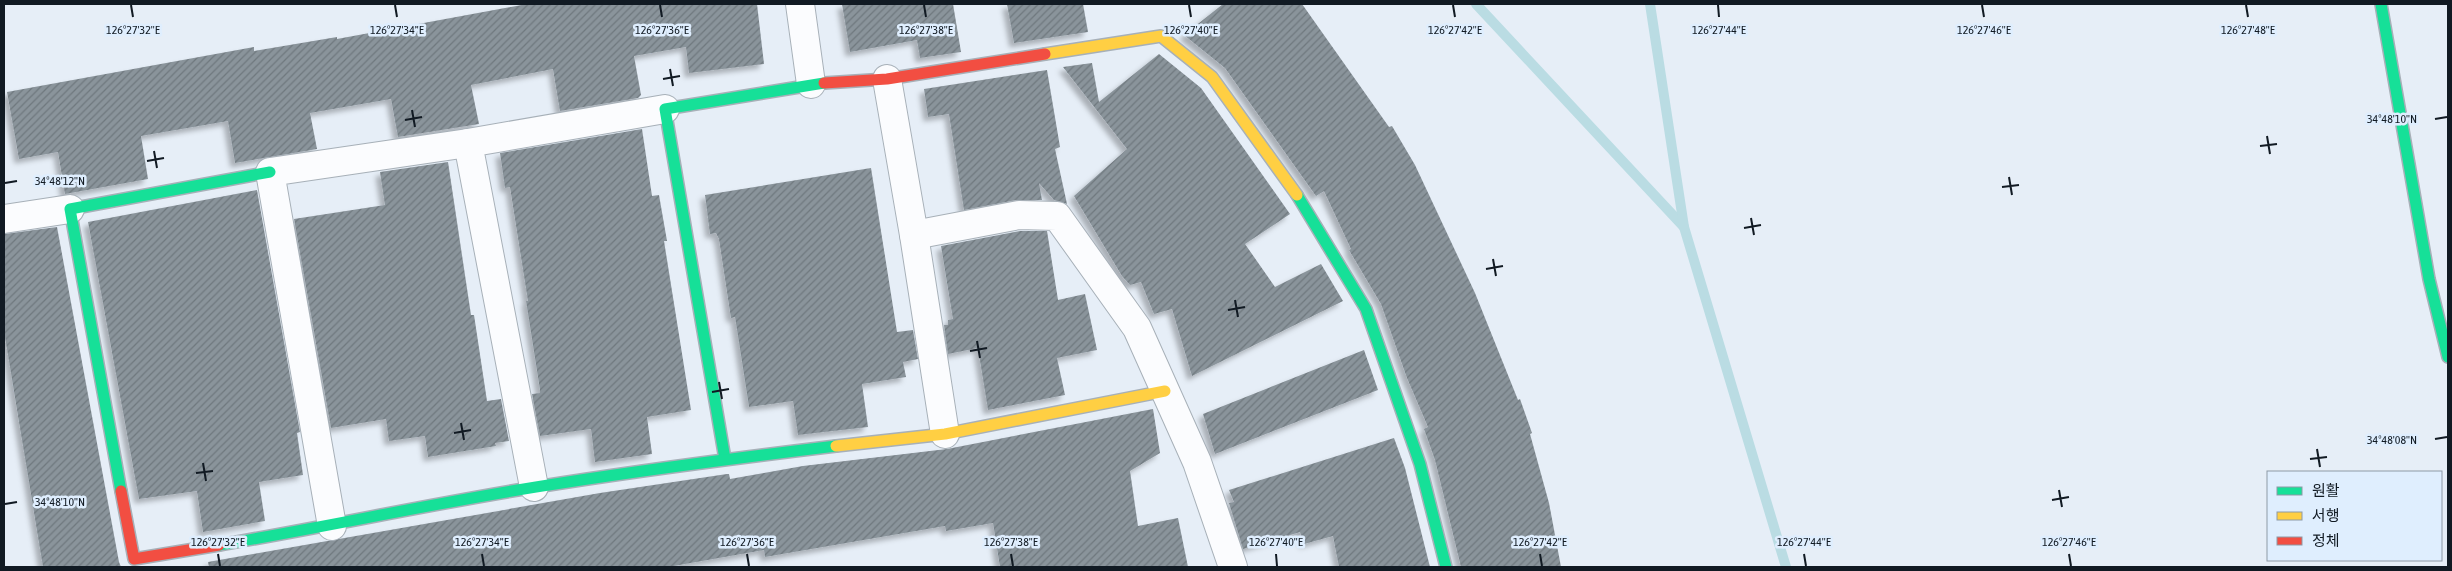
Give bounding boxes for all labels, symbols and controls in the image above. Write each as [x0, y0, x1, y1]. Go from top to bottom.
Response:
text: 126°27'32"E [106, 23, 160, 37]
text: 126°27'34"E [370, 23, 424, 37]
text: 126°27'36"E [635, 23, 689, 37]
text: 126°27'38"E [899, 23, 953, 37]
text: 126°27'40"E [1164, 23, 1218, 37]
text: 126°27'42"E [1428, 23, 1482, 37]
text: 126°27'44"E [1692, 23, 1746, 37]
text: 126°27'46"E [1957, 23, 2011, 37]
text: 126°27'48"E [2221, 23, 2275, 37]
text: 34°48'10"N [2367, 112, 2417, 126]
text: 34°48'12"N [35, 174, 85, 188]
text: 34°48'08"N [2367, 433, 2417, 447]
legend [2267, 471, 2442, 561]
text: 원활 [2312, 482, 2340, 499]
text: 34°48'10"N [35, 495, 85, 509]
text: 서행 [2312, 507, 2340, 524]
text: 정체 [2312, 532, 2340, 549]
text: 126°27'32"E [191, 535, 245, 549]
text: 126°27'34"E [455, 535, 509, 549]
text: 126°27'36"E [720, 535, 774, 549]
text: 126°27'38"E [984, 535, 1038, 549]
text: 126°27'40"E [1249, 535, 1303, 549]
text: 126°27'42"E [1513, 535, 1567, 549]
text: 126°27'44"E [1777, 535, 1831, 549]
text: 126°27'46"E [2042, 535, 2096, 549]

